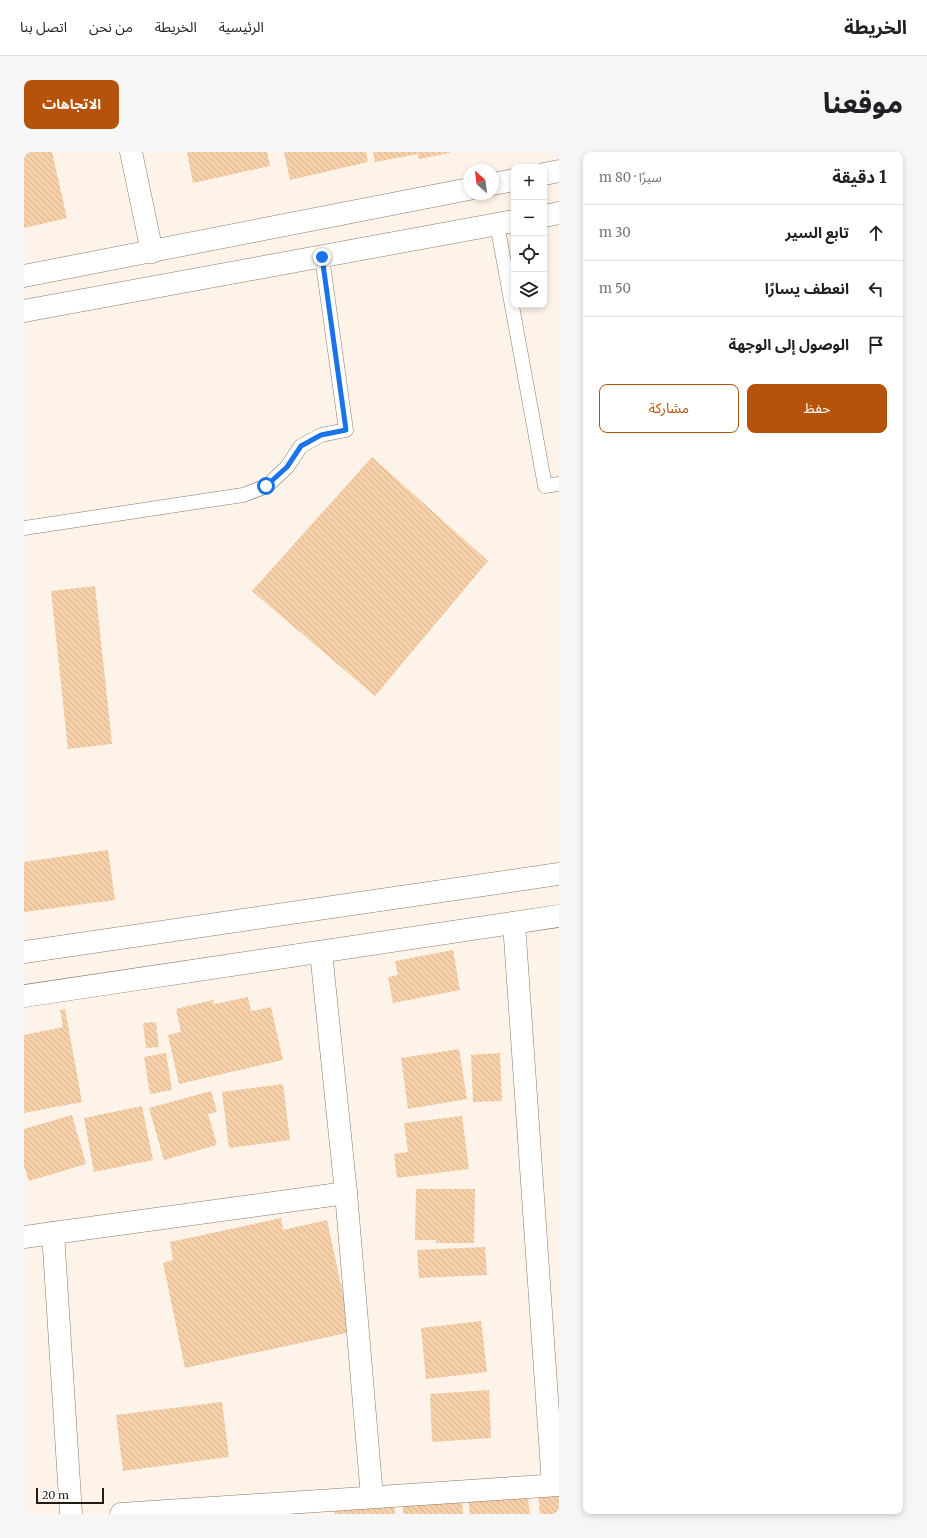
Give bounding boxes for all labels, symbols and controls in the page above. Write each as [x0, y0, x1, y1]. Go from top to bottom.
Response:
text: الخريطة [844, 15, 907, 39]
text: اتصل بنا [20, 18, 67, 36]
text: من نحن [89, 18, 133, 36]
text: الخريطة [155, 18, 197, 36]
text: الرئيسية [219, 18, 264, 36]
button: الاتجاهات [24, 80, 119, 129]
text: موقعنا [823, 85, 903, 121]
north arrow [463, 164, 499, 200]
map controls [511, 164, 547, 308]
button: + [511, 164, 547, 200]
text: 1 دقيقة [832, 166, 887, 188]
text: سيرًا · 80 m [599, 169, 662, 186]
button: − [511, 200, 547, 236]
icon: ahead [865, 222, 887, 244]
text: تابع السير [785, 223, 849, 242]
text: 30 m [599, 224, 631, 241]
button: locate [511, 236, 547, 272]
route end [313, 248, 331, 266]
button: layers [511, 272, 547, 308]
icon: left [865, 278, 887, 300]
text: انعطف يسارًا [765, 279, 849, 298]
text: 50 m [599, 280, 631, 297]
icon: arrive [865, 334, 887, 356]
text: الوصول إلى الوجهة [729, 335, 849, 354]
button: مشاركة [599, 384, 739, 433]
button: حفظ [747, 384, 887, 433]
route start [257, 477, 275, 495]
scale bar [36, 1486, 104, 1505]
text: 20 m [42, 1488, 69, 1502]

